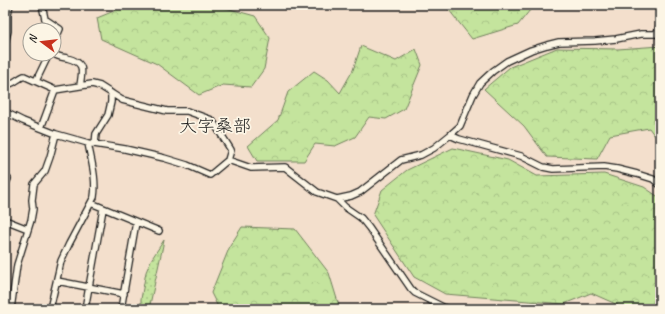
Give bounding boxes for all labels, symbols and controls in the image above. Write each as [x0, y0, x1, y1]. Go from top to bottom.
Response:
north arrow [22, 22, 62, 62]
text: N [25, 32, 41, 45]
district label: 大字桑部 [179, 115, 251, 137]

